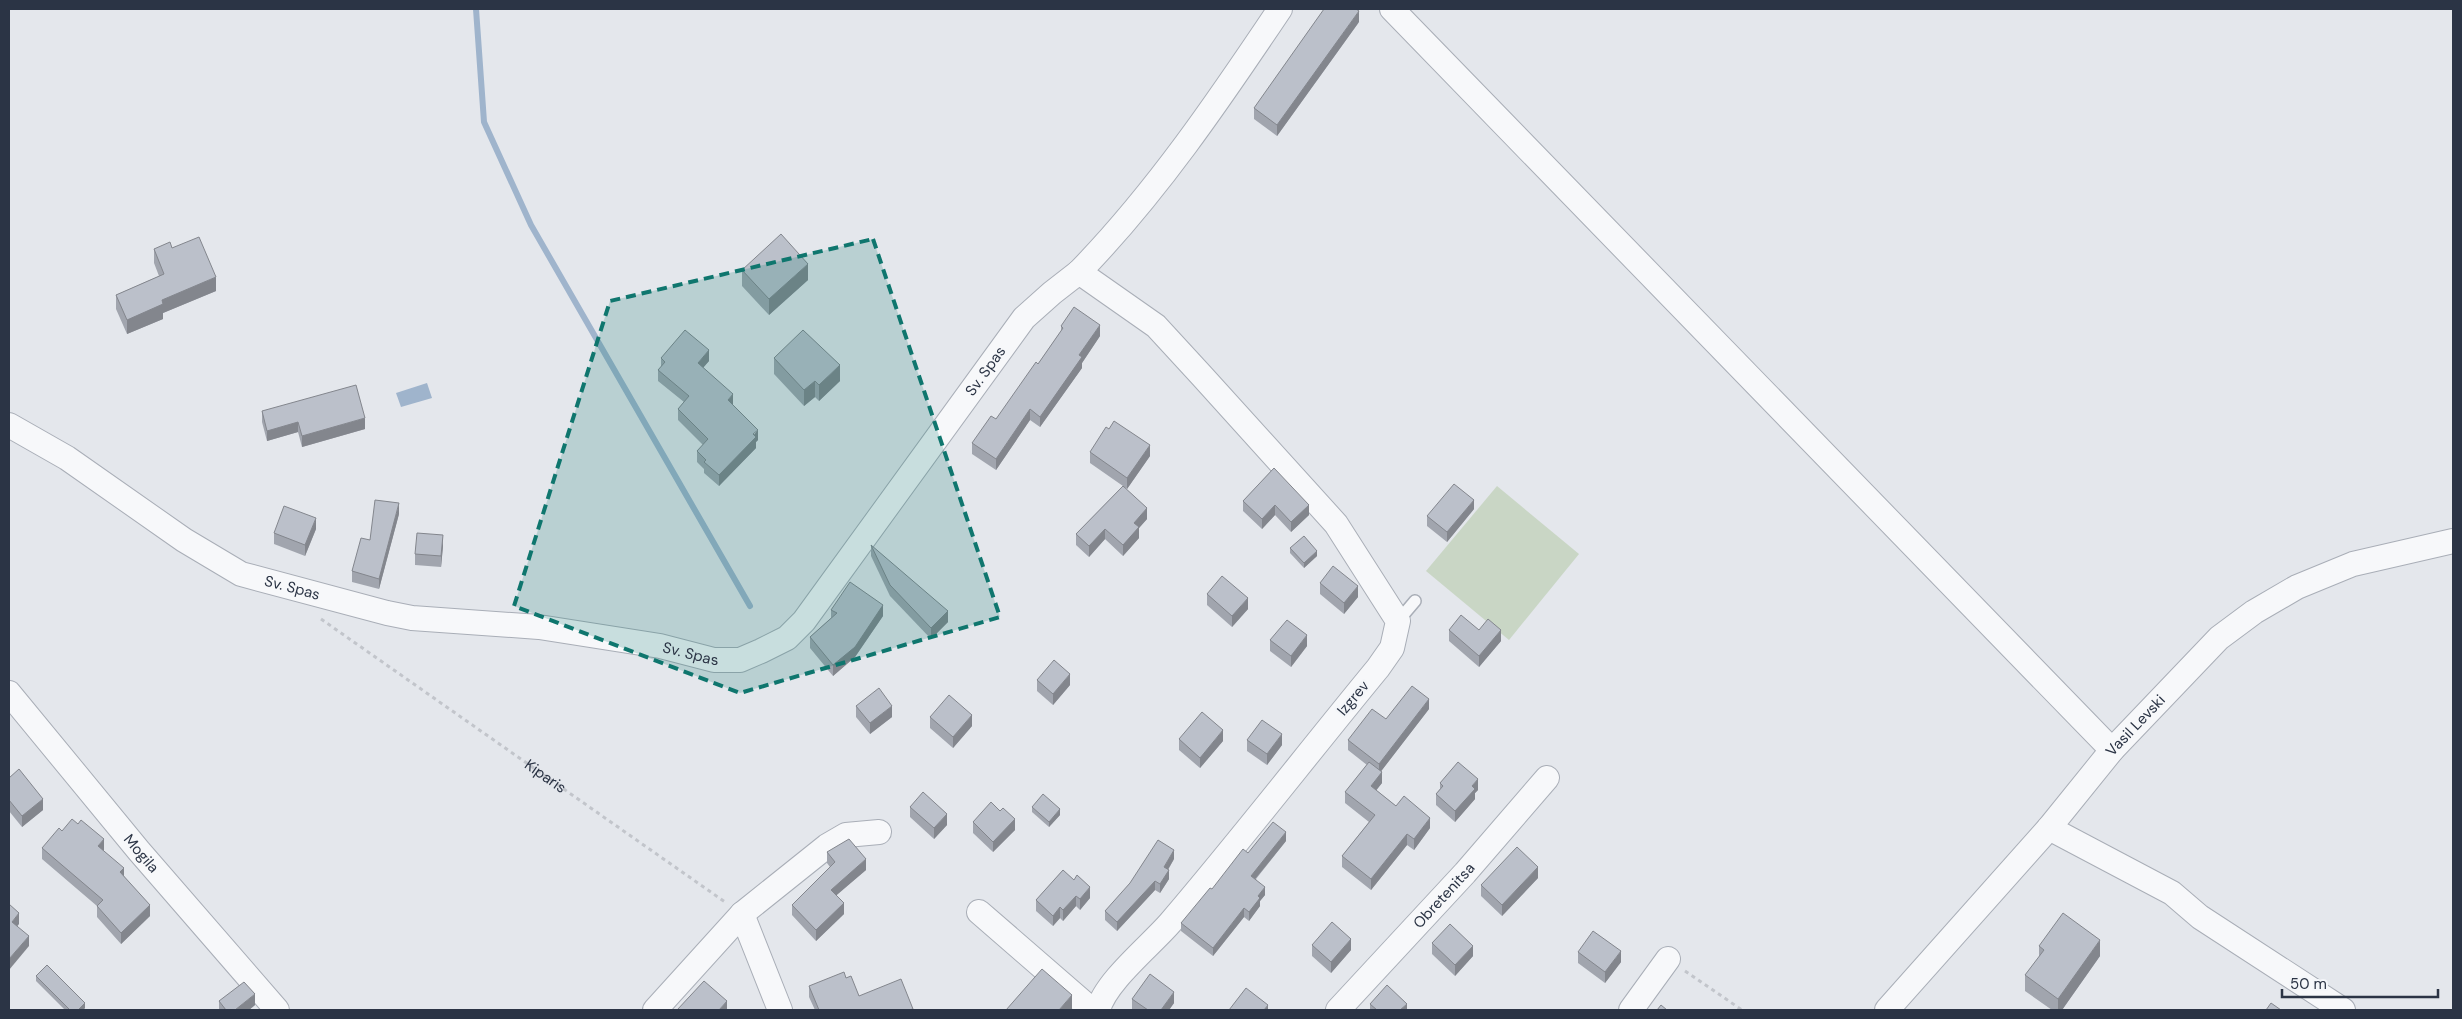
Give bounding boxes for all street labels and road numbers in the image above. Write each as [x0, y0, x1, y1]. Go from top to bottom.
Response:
street label: Sv. Spas [961, 342, 1010, 400]
street label: Sv. Spas [262, 571, 322, 605]
street label: Sv. Spas [661, 637, 718, 670]
street label: Izgrev [1332, 676, 1374, 720]
street label: Vasil Levski [2101, 690, 2170, 760]
street label: Kiparis [521, 755, 570, 798]
street label: Mogila [119, 830, 163, 877]
street label: Obretenitsa [1409, 859, 1479, 933]

